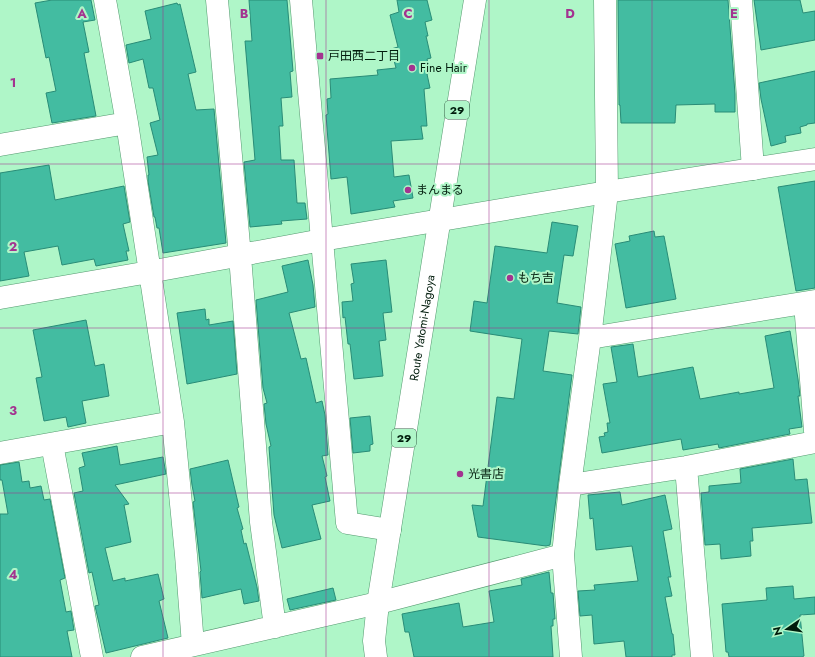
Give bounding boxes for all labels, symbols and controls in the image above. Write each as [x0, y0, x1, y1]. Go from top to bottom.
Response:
text: A [76, 4, 87, 23]
text: B [240, 4, 249, 23]
text: C [403, 4, 413, 23]
text: D [565, 4, 575, 23]
text: E [730, 4, 738, 23]
place label: 戸田西二丁目 [328, 47, 400, 65]
marker: 戸田西二丁目 [315, 51, 325, 61]
place label: Fine Hair [420, 59, 468, 77]
marker: Fine Hair [407, 63, 417, 73]
text: 1 [10, 73, 16, 92]
road number: 29 [445, 101, 469, 119]
place label: まんまる [416, 181, 464, 199]
marker: まんまる [403, 185, 413, 195]
text: 2 [9, 237, 17, 256]
place label: もち吉 [518, 269, 554, 287]
street label: Route Yatomi-Nagoya [405, 273, 440, 382]
marker: もち吉 [505, 273, 515, 283]
text: 3 [9, 401, 17, 420]
road number: 29 [392, 429, 416, 447]
place label: 光書店 [468, 465, 504, 483]
marker: 光書店 [455, 469, 465, 479]
text: 4 [8, 565, 18, 584]
north arrow [767, 609, 807, 649]
text: N [768, 625, 786, 637]

